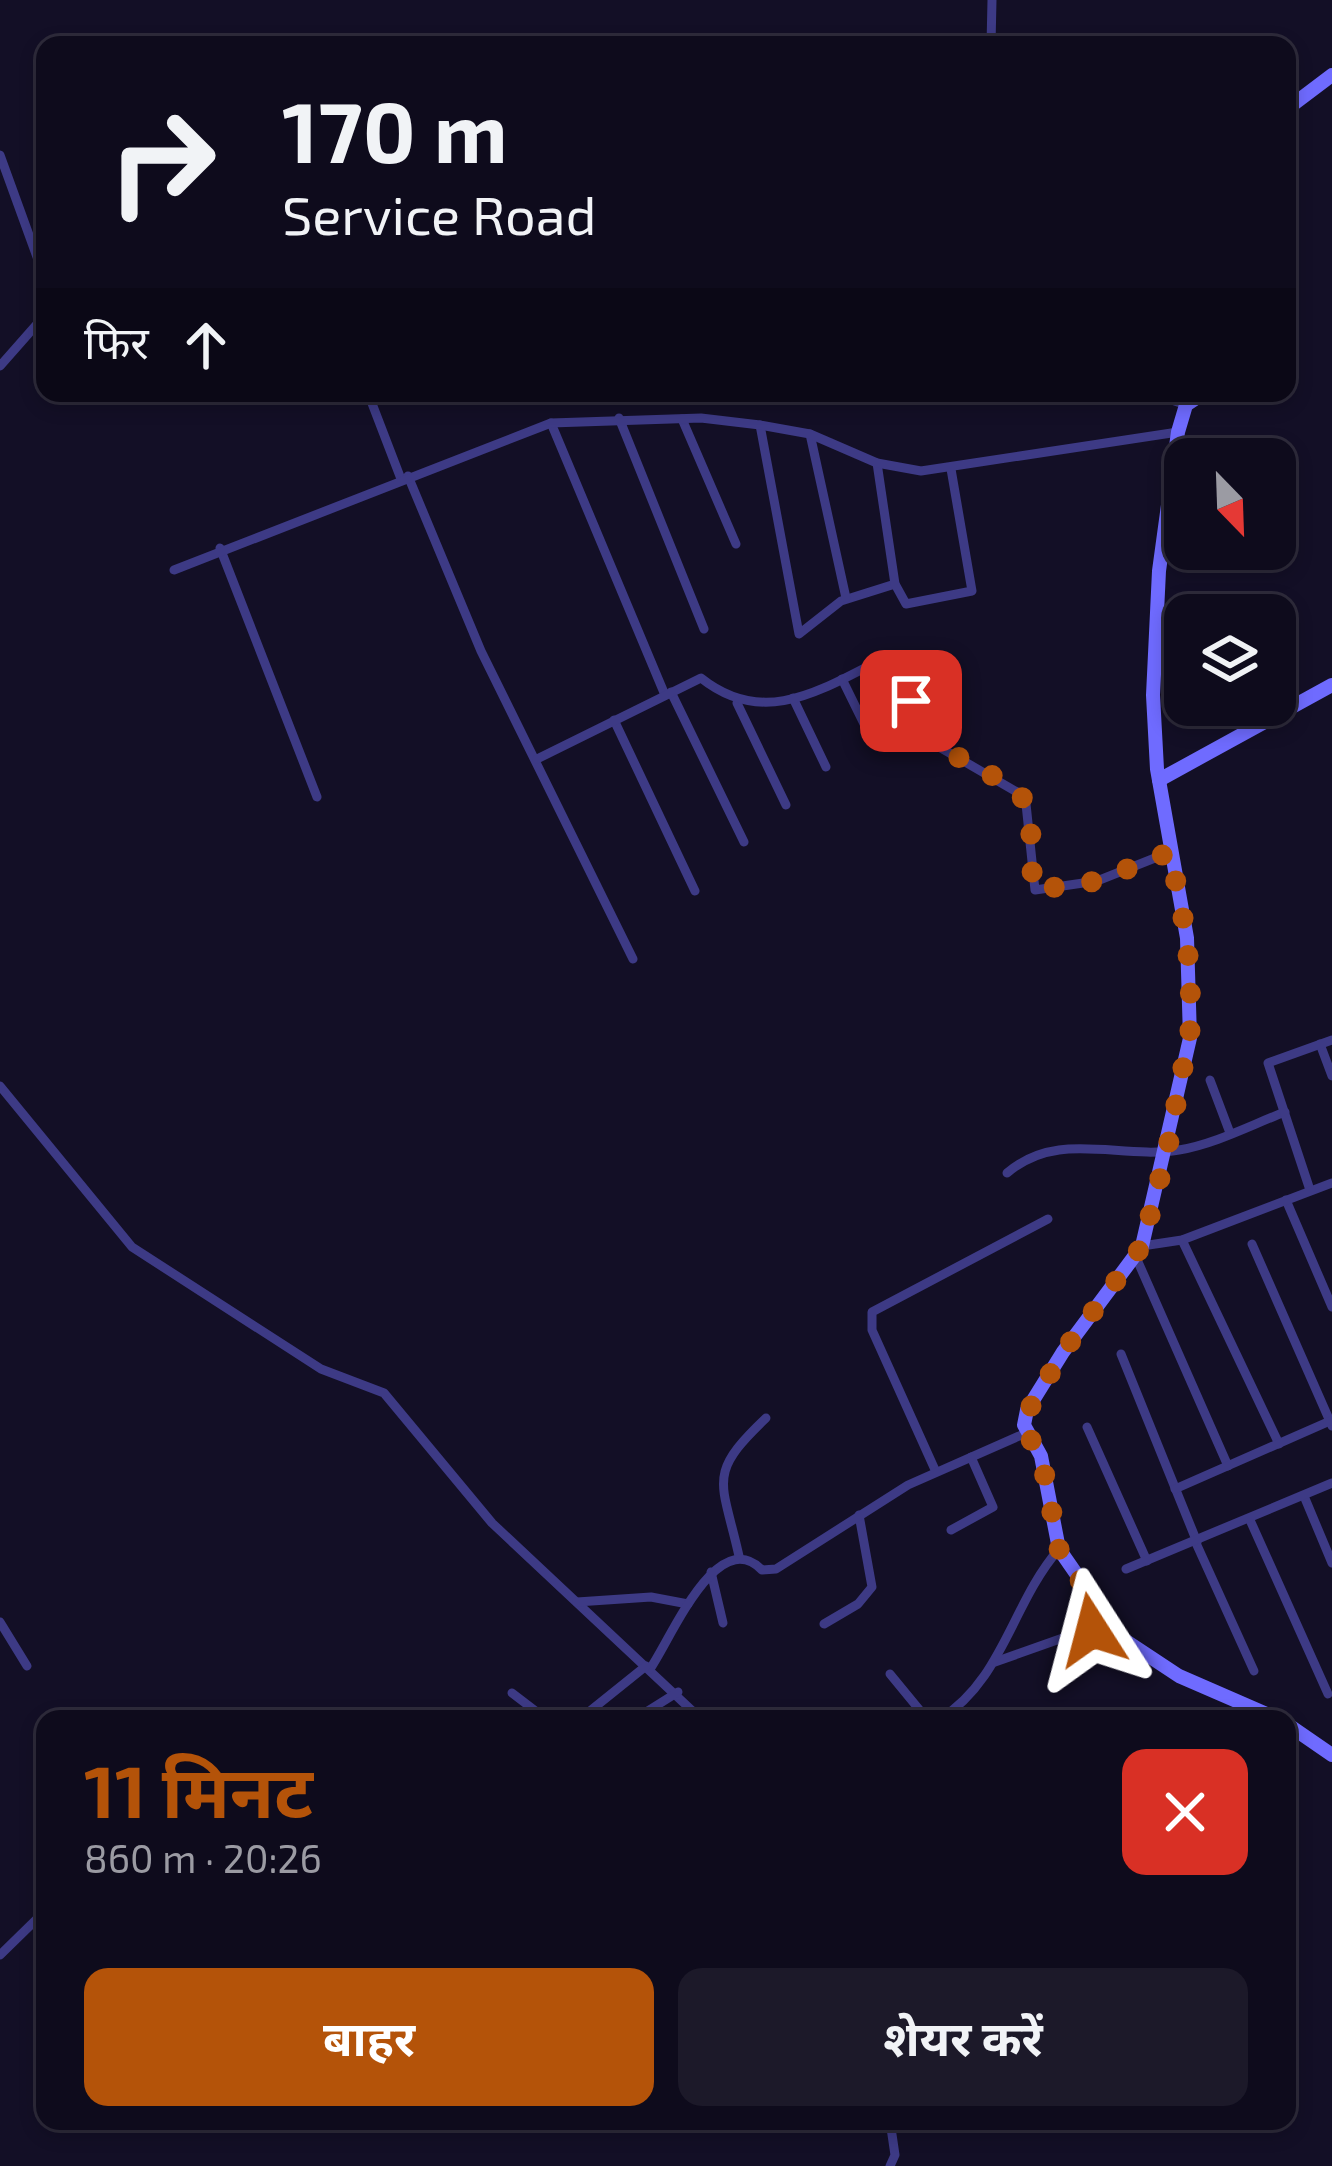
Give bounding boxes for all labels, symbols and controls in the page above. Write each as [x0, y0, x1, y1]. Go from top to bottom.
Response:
text: 170 m [282, 79, 508, 180]
icon: right [84, 84, 240, 240]
text: Service Road [282, 181, 596, 246]
icon: ahead [173, 312, 239, 378]
text: फिर [84, 314, 149, 368]
north arrow [1164, 438, 1296, 570]
map controls [1164, 438, 1296, 726]
button: layers [1164, 594, 1296, 726]
pin [860, 650, 962, 752]
icon: arrive [878, 668, 944, 734]
position arrow [1029, 1567, 1155, 1693]
text: 11 मिनट [84, 1746, 313, 1832]
button: close [1122, 1749, 1248, 1875]
text: 860 m · 20:26 [84, 1834, 322, 1881]
button: बाहर [84, 1968, 654, 2106]
button: शेयर करें [678, 1968, 1248, 2106]

